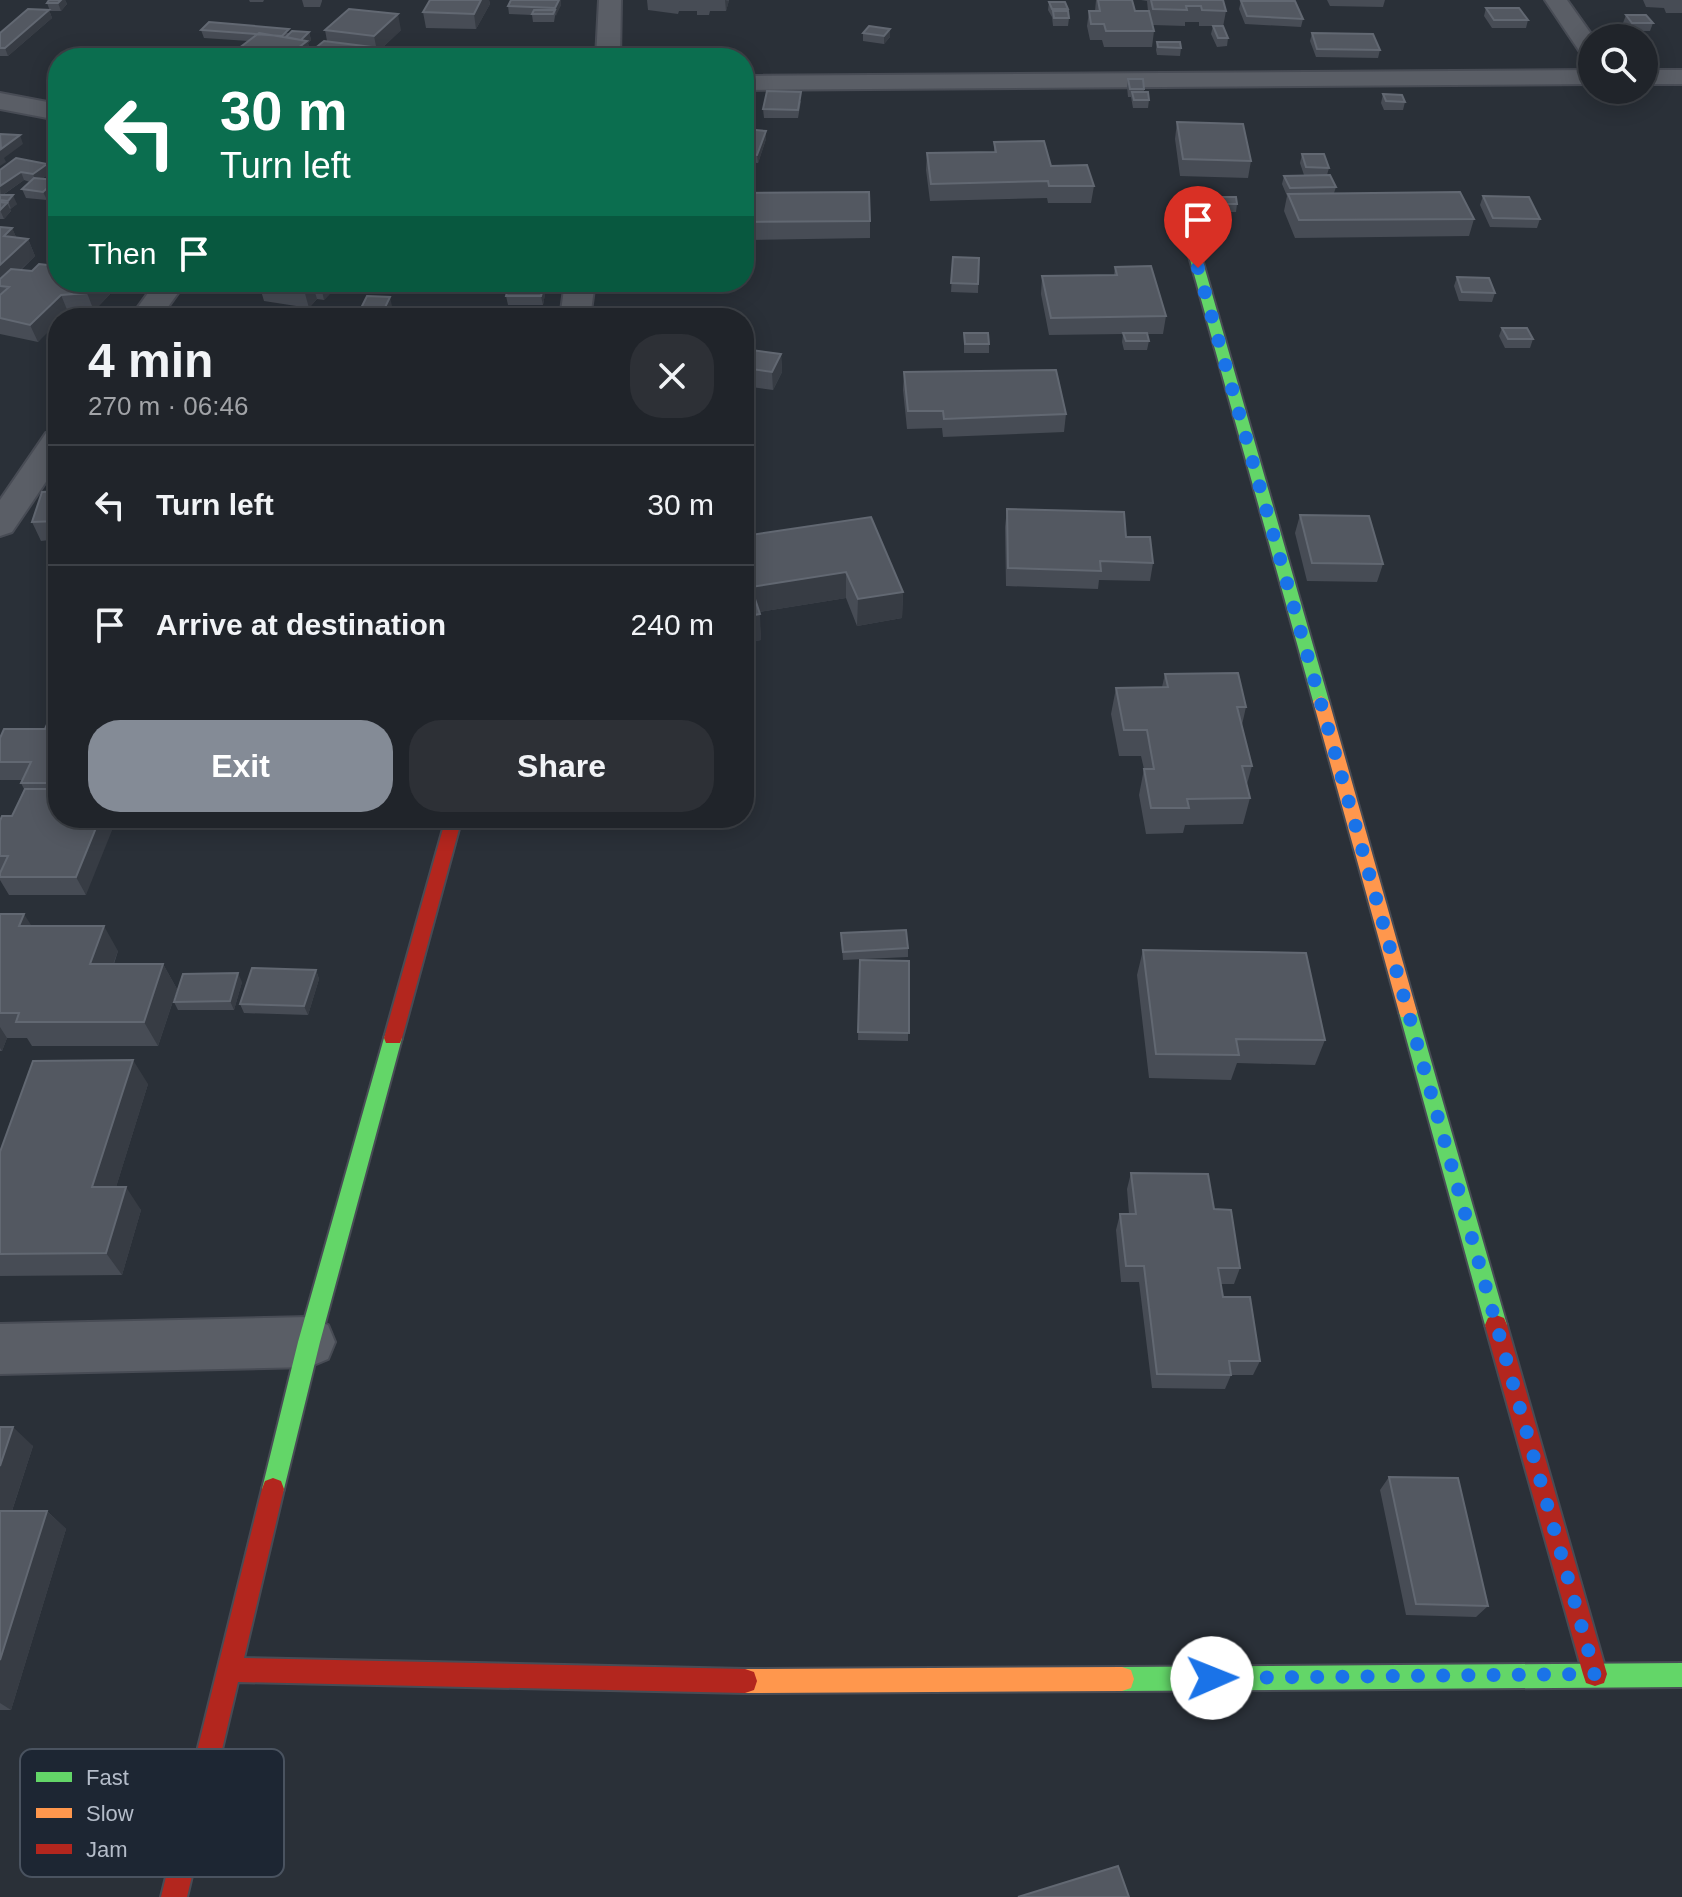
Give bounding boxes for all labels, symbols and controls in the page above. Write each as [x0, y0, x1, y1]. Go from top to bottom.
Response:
map controls [1578, 24, 1658, 104]
button: search [1578, 24, 1658, 104]
text: 30 m [220, 79, 348, 142]
icon: left [88, 80, 192, 184]
text: Turn left [220, 145, 351, 186]
pin [1164, 186, 1232, 268]
icon: arrive [1176, 198, 1220, 242]
icon: arrive [172, 232, 216, 276]
text: Then [88, 237, 156, 270]
text: 4 min [88, 334, 213, 387]
button: close [630, 334, 714, 418]
text: 270 m · 06:46 [88, 391, 248, 421]
icon: left [88, 483, 132, 527]
text: Turn left [156, 488, 274, 521]
text: 30 m [647, 488, 714, 521]
icon: arrive [88, 603, 132, 647]
text: Arrive at destination [156, 608, 446, 641]
text: 240 m [631, 608, 714, 641]
button: Exit [88, 720, 393, 812]
button: Share [409, 720, 714, 812]
position arrow [1170, 1636, 1254, 1720]
legend [20, 1749, 284, 1877]
text: Fast [86, 1765, 129, 1790]
text: Slow [86, 1801, 134, 1826]
text: Jam [86, 1837, 128, 1862]

